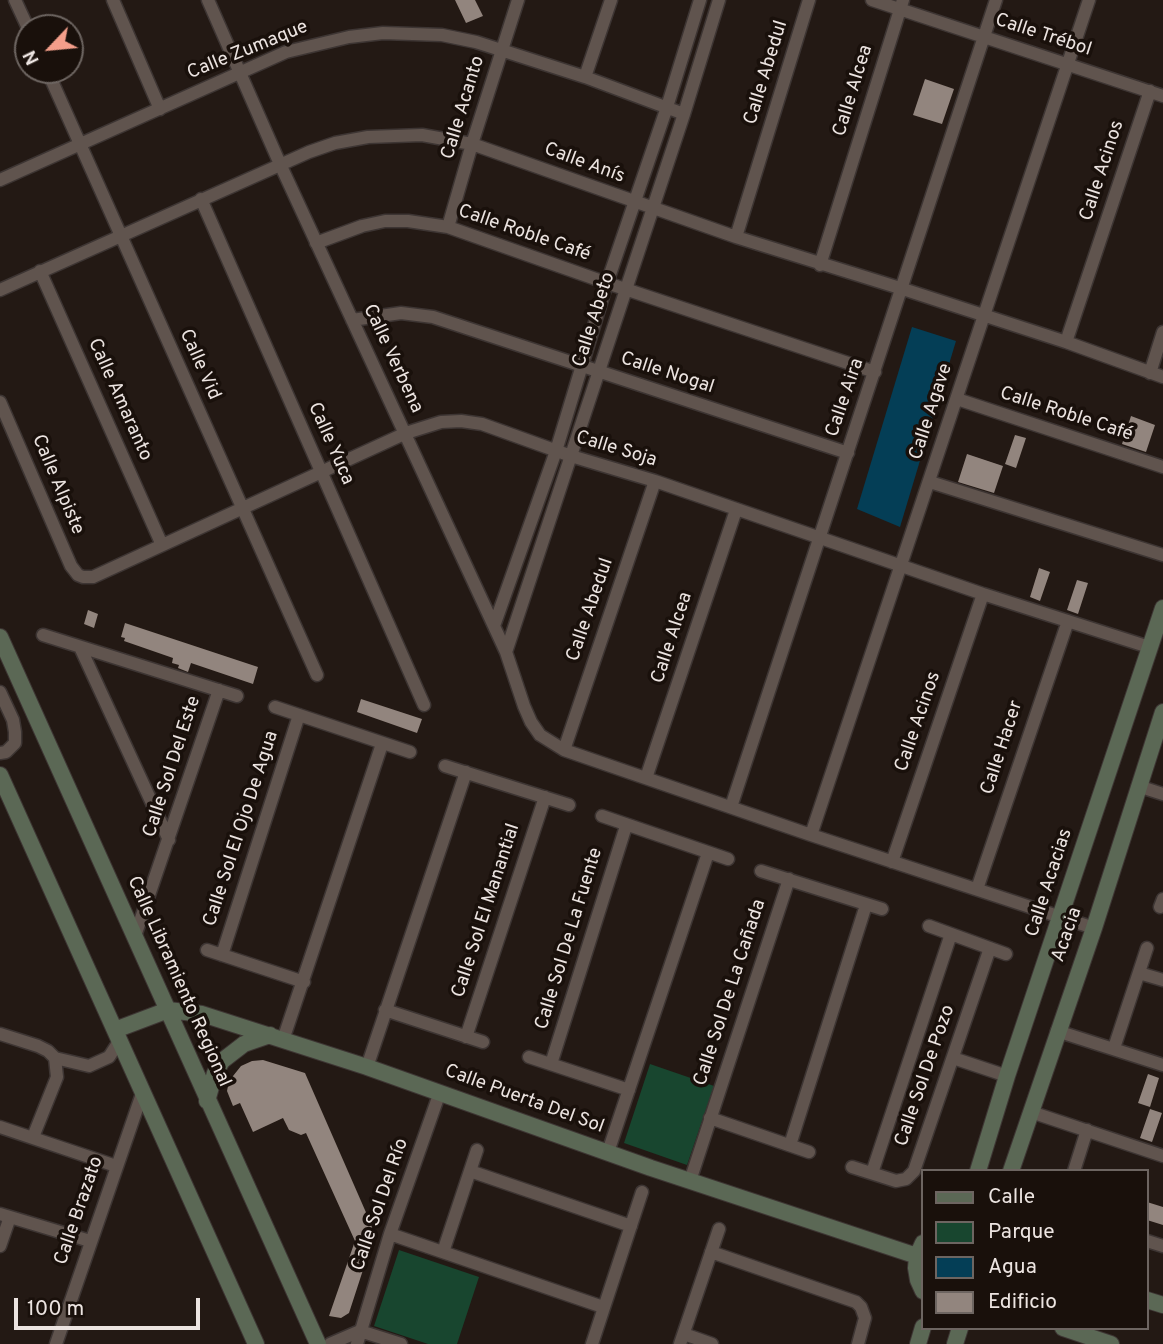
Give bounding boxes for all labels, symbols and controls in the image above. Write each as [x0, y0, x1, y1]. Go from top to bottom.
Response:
street label: Calle Trébol [992, 10, 1094, 62]
north arrow [14, 14, 84, 84]
street label: Calle Zumaque [184, 16, 312, 86]
street label: Calle Abedul [740, 18, 794, 128]
street label: Calle Alcea [829, 42, 879, 140]
text: N [18, 46, 46, 69]
street label: Calle Acanto [437, 53, 491, 163]
street label: Calle Acinos [1076, 118, 1130, 224]
street label: Calle Anís [541, 139, 627, 189]
street label: Calle Roble Café [455, 201, 593, 267]
street label: Calle Abeto [569, 270, 621, 370]
street label: Calle Verbena [357, 301, 427, 417]
street label: Calle Vid [173, 326, 225, 404]
street label: Calle Amaranto [82, 335, 156, 465]
street label: Calle Nogal [617, 348, 717, 400]
street label: Calle Aira [822, 356, 870, 440]
street label: Calle Agave [906, 361, 958, 463]
street label: Calle Roble Café [997, 383, 1135, 447]
street label: Calle Yuca [302, 399, 358, 489]
street label: Calle Soja [573, 427, 659, 473]
street label: Calle Alpiste [26, 432, 88, 538]
street label: Calle Abedul [563, 555, 619, 665]
street label: Calle Alcea [648, 590, 698, 686]
street label: Calle Acinos [891, 669, 947, 775]
street label: Calle Sol Del Este [139, 693, 207, 841]
street label: Calle Hacer [977, 698, 1029, 798]
street label: Calle Sol El Ojo De Agua [200, 728, 284, 930]
street label: Calle Sol El Manantial [448, 821, 526, 1001]
street label: Calle Acacias [1022, 826, 1078, 940]
street label: Calle Sol De La Fuente [531, 845, 609, 1033]
street label: Calle Libramiento Regional [121, 873, 235, 1091]
street label: Calle Sol De La Cañada [690, 897, 772, 1089]
street label: Acacia [1048, 905, 1088, 965]
street label: Calle Sol De Pozo [891, 1002, 961, 1150]
street label: Calle Puerta Del Sol [441, 1061, 607, 1139]
street label: Calle Sol Del Río [348, 1136, 414, 1274]
street label: Calle Brazato [51, 1154, 109, 1268]
legend [922, 1169, 1149, 1330]
text: Calle [988, 1184, 1035, 1211]
text: Parque [988, 1219, 1055, 1246]
text: Agua [988, 1254, 1037, 1281]
scale bar [18, 1284, 203, 1328]
text: Edificio [988, 1289, 1057, 1316]
text: 100 m [27, 1296, 84, 1323]

